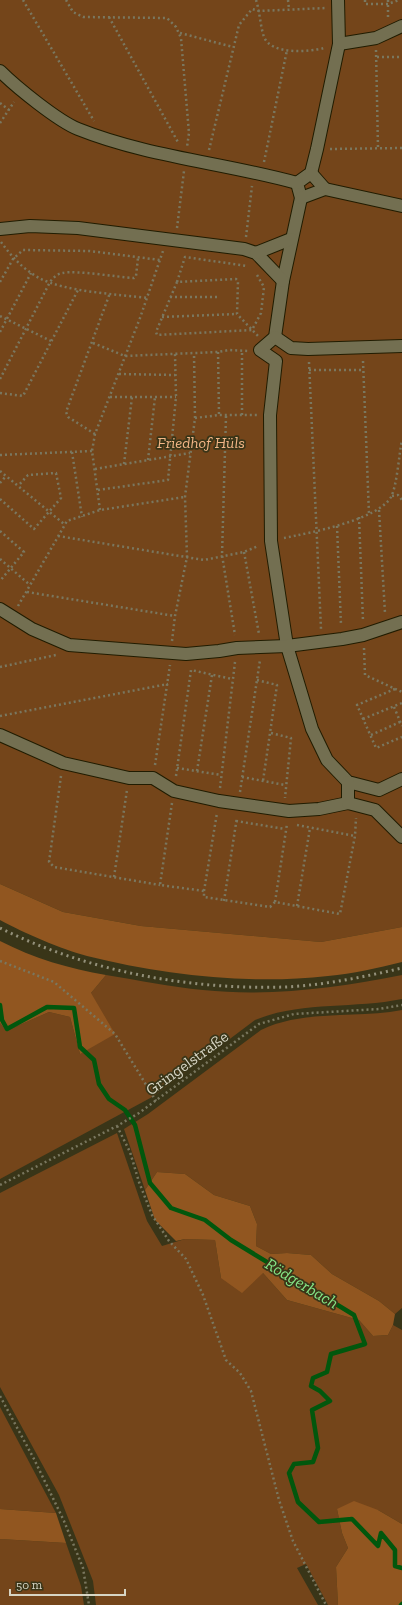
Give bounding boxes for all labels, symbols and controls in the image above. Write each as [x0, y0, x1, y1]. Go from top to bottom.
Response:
park label: Friedhof Hüls [157, 433, 245, 452]
street label: Gringelstraße [142, 1027, 232, 1099]
water label: Rödgerbach [262, 1253, 343, 1313]
scale bar [10, 1571, 125, 1597]
text: 50 m [16, 1578, 43, 1592]

